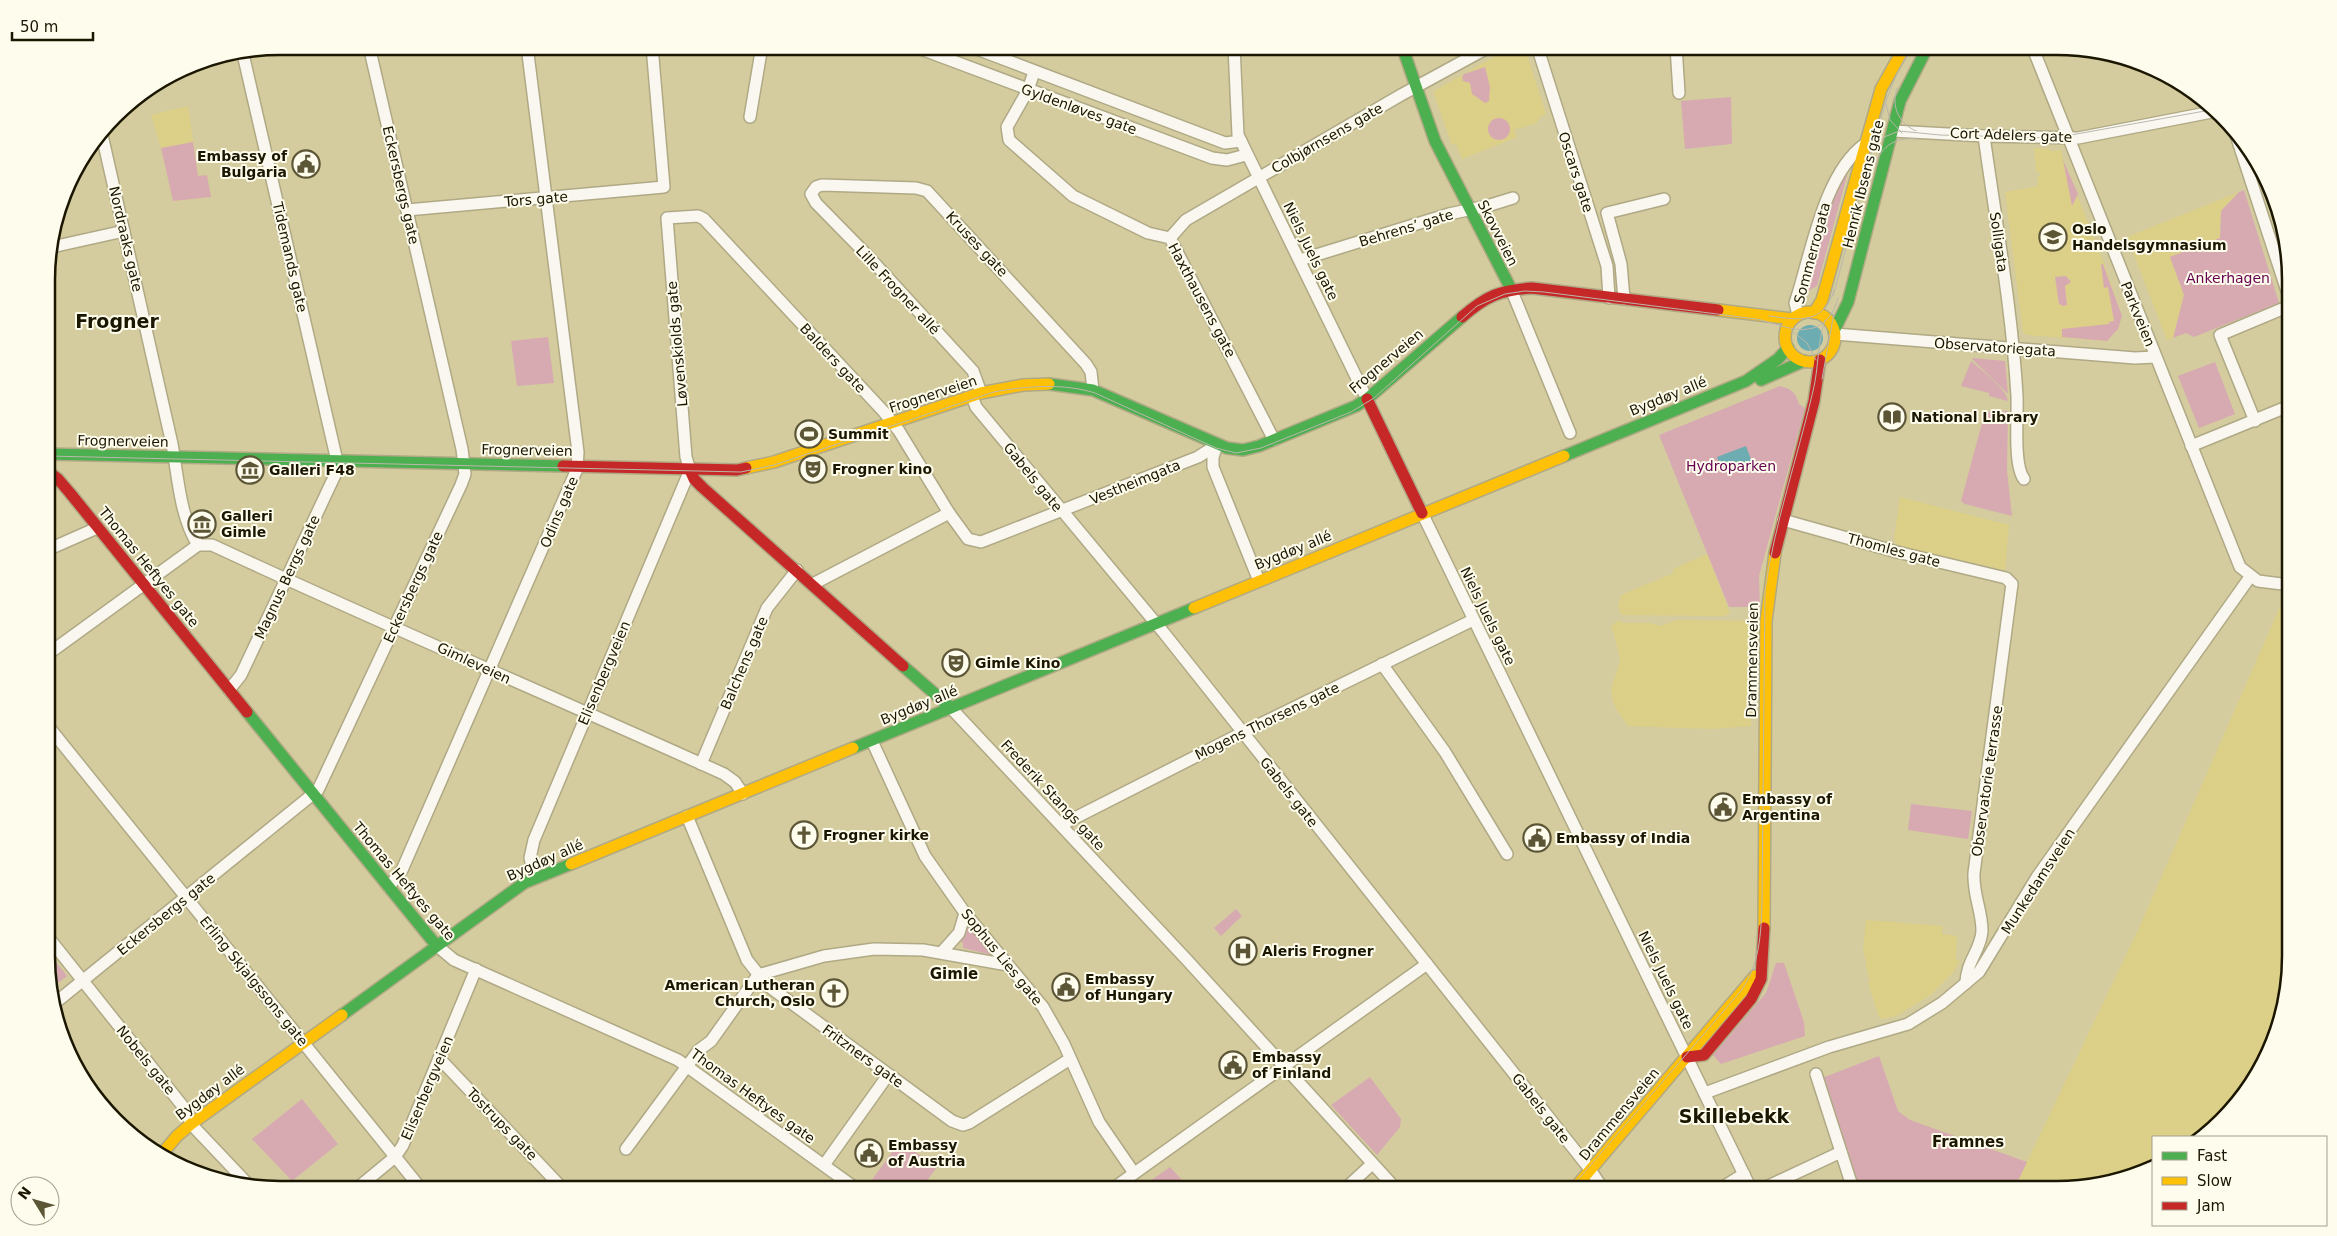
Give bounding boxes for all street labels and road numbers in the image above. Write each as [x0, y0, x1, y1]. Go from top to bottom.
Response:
street label: Gyldenløves gate [1019, 81, 1139, 137]
street label: Colbjørnsens gate [1268, 100, 1386, 176]
street label: Henrik Ibsens gate [1839, 118, 1887, 250]
street label: Eckersbergs gate [380, 124, 422, 246]
street label: Cort Adelers gate [1950, 125, 2072, 145]
street label: Oscars gate [1555, 130, 1597, 214]
street label: Nordraaks gate [106, 185, 146, 293]
street label: Tors gate [503, 188, 568, 210]
street label: Skovveien [1475, 197, 1521, 269]
street label: Tidemands gate [269, 199, 310, 314]
street label: Niels Juels gate [1280, 199, 1342, 303]
street label: Sommerrogata [1791, 201, 1833, 305]
street label: Behrens’ gate [1357, 206, 1455, 250]
street label: Kruses gate [943, 208, 1011, 280]
street label: Solligata [1987, 211, 2011, 273]
street label: Haxthausens gate [1165, 240, 1239, 360]
street label: Lille Frogner allé [853, 242, 943, 338]
street label: Parkveien [2118, 279, 2158, 349]
street label: Løvenskiolds gate [664, 280, 690, 408]
street label: Balders gate [797, 320, 869, 396]
street label: Frognerveien [1346, 325, 1426, 397]
street label: Observatoriegata [1933, 335, 2057, 359]
street label: Frognerveien [887, 372, 979, 416]
street label: Bygdøy allé [1627, 373, 1709, 419]
street label: Frognerveien [77, 432, 169, 450]
street label: Gabels gate [1000, 439, 1066, 515]
street label: Frognerveien [481, 441, 573, 459]
street label: Vestheimgata [1087, 457, 1183, 507]
street label: Odins gate [537, 474, 581, 550]
street label: Thomas Heftyes gate [95, 503, 202, 630]
street label: Magnus Bergs gate [251, 512, 323, 642]
street label: Bygdøy allé [1252, 527, 1334, 573]
street label: Eckersbergs gate [380, 529, 446, 645]
street label: Thomles gate [1845, 530, 1942, 570]
street label: Niels Juels gate [1457, 564, 1519, 668]
street label: Drammensveien [1743, 602, 1761, 718]
street label: Balchens gate [717, 614, 771, 712]
street label: Elisenbergveien [575, 619, 633, 727]
street label: Gimleveien [435, 639, 513, 687]
street label: Mogens Thorsens gate [1192, 679, 1342, 763]
street label: Bygdøy allé [878, 682, 960, 728]
street label: Observatorie terrasse [1968, 704, 2006, 858]
street label: Frederik Stangs gate [998, 737, 1108, 853]
street label: Gabels gate [1257, 754, 1321, 830]
street label: Thomas Heftyes gate [349, 818, 458, 943]
street label: Munkedamsveien [1998, 825, 2078, 937]
street label: Bygdøy allé [504, 836, 586, 884]
street label: Eckersbergs gate [114, 870, 218, 958]
street label: Sophus Lies gate [958, 906, 1046, 1008]
street label: Erling Skjalgssons gate [197, 913, 311, 1049]
street label: Niels Juels gate [1635, 928, 1697, 1032]
street label: Fritzners gate [819, 1021, 907, 1091]
street label: Nobels gate [113, 1022, 179, 1098]
street label: Elisenbergveien [398, 1034, 456, 1142]
street label: Thomas Heftyes gate [687, 1045, 818, 1146]
street label: Bygdøy allé [172, 1061, 248, 1123]
street label: Drammensveien [1576, 1065, 1662, 1163]
street label: Gabels gate [1509, 1070, 1573, 1146]
street label: Tostrups gate [463, 1084, 541, 1163]

